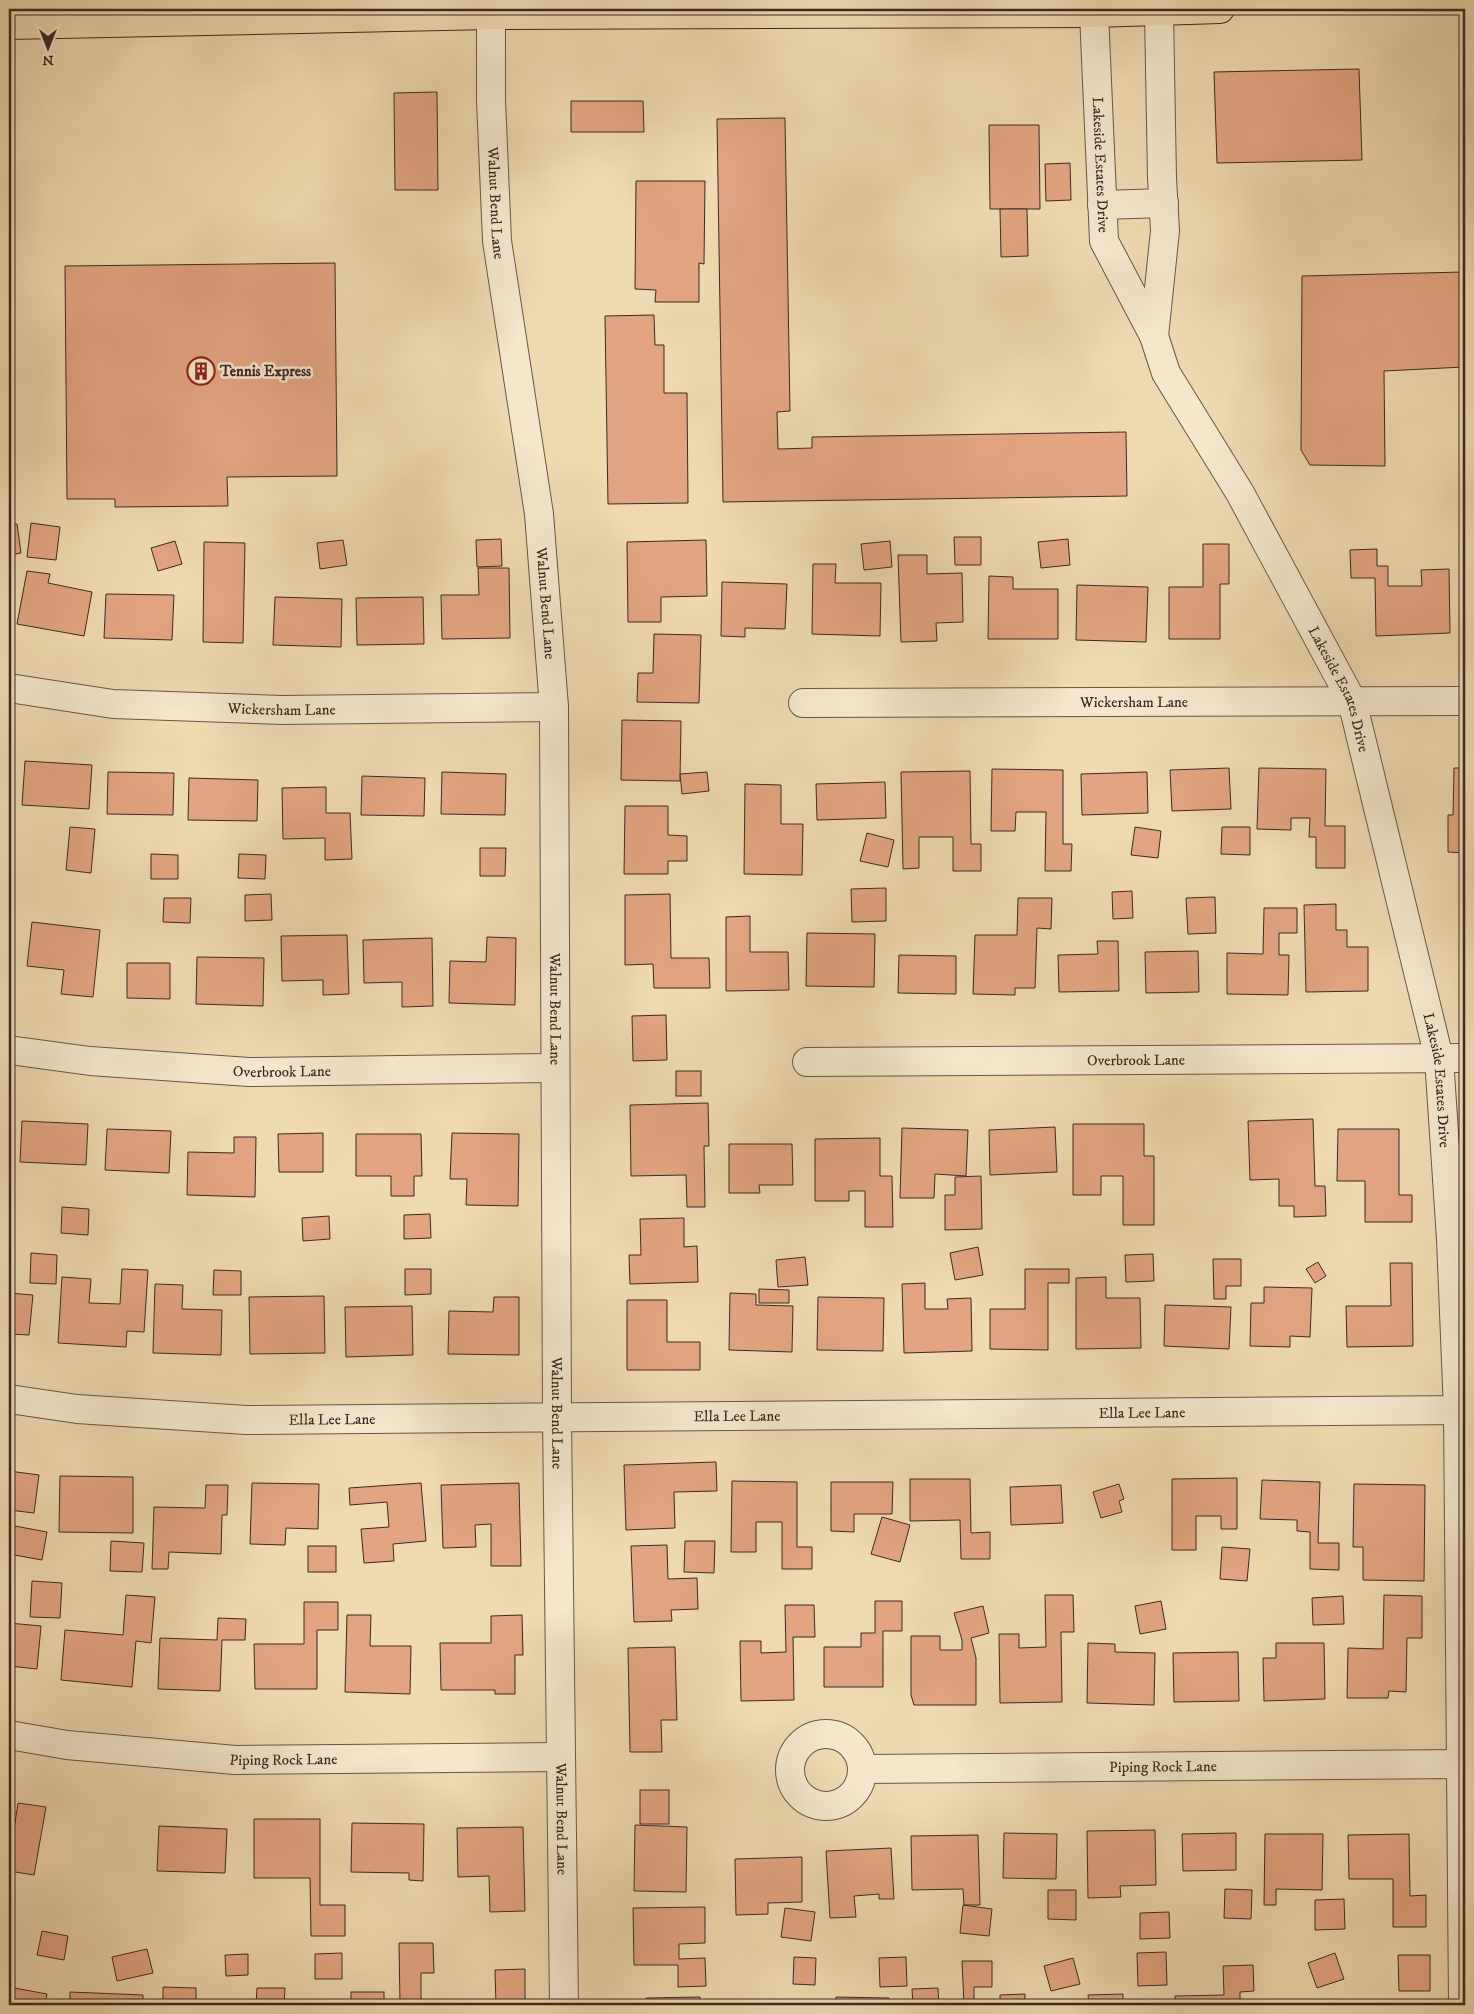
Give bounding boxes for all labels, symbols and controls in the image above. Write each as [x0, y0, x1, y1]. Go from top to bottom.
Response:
north arrow [22, 22, 72, 72]
text: N [42, 51, 54, 69]
street label: Lakeside Estates Drive [1088, 96, 1113, 233]
street label: Walnut Bend Lane [483, 145, 509, 260]
building icon: Tennis Express [186, 356, 216, 386]
place label: Tennis Express [219, 362, 311, 381]
street label: Walnut Bend Lane [532, 546, 559, 660]
street label: Lakeside Estates Drive [1303, 623, 1373, 754]
street label: Wickersham Lane [1079, 693, 1188, 712]
street label: Wickersham Lane [226, 699, 336, 720]
street label: Walnut Bend Lane [545, 952, 565, 1065]
street label: Lakeside Estates Drive [1418, 1011, 1454, 1148]
street label: Overbrook Lane [1087, 1051, 1185, 1070]
street label: Overbrook Lane [232, 1062, 331, 1082]
street label: Walnut Bend Lane [547, 1356, 567, 1469]
street label: Ella Lee Lane [1098, 1403, 1185, 1423]
street label: Ella Lee Lane [693, 1407, 780, 1426]
street label: Ella Lee Lane [288, 1410, 375, 1430]
street label: Piping Rock Lane [229, 1750, 338, 1770]
street label: Piping Rock Lane [1109, 1757, 1217, 1777]
street label: Walnut Bend Lane [551, 1762, 571, 1875]

